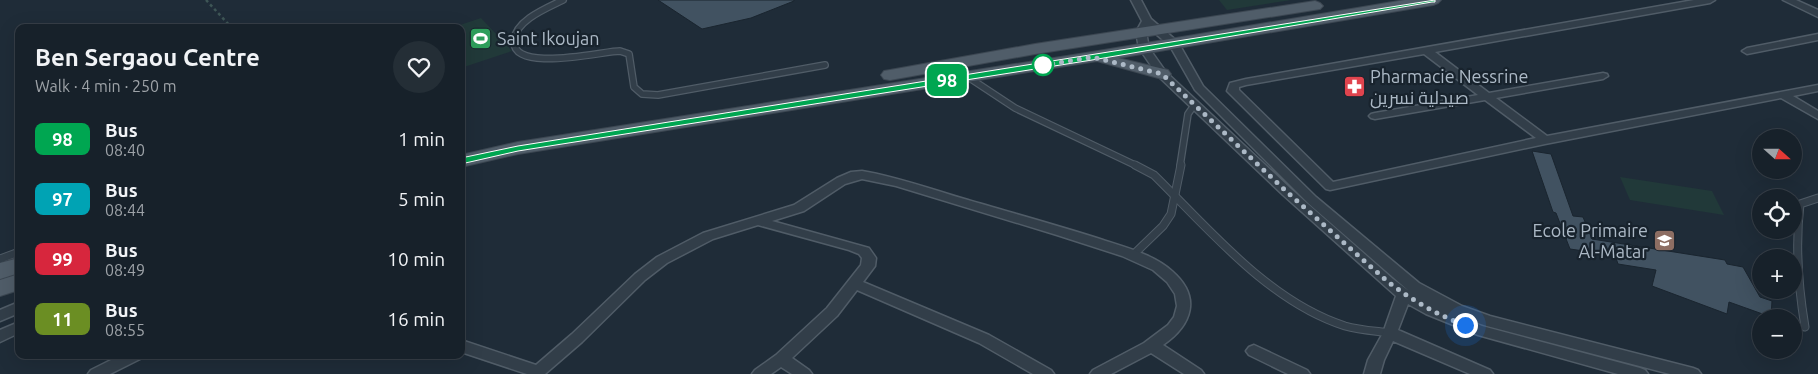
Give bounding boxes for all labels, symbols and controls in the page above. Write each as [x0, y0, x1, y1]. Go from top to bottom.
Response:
sports icon: Saint Ikoujan [469, 27, 493, 51]
place label: Saint Ikoujan [497, 28, 600, 48]
button: heart [393, 41, 445, 93]
text: Ben Sergaou Centre [35, 44, 260, 71]
unlabelled marker [1032, 54, 1054, 76]
line badge: 98 [924, 64, 970, 96]
place label: Pharmacie Nessrine صيدلية نسرين [1370, 66, 1529, 109]
text: 98 [937, 70, 957, 90]
pharmacy icon: Pharmacie Nessrine صيدلية نسرين [1342, 75, 1366, 99]
text: Walk · 4 min · 250 m [35, 77, 177, 95]
text: Bus [105, 119, 138, 141]
text: 1 min [398, 128, 445, 150]
text: 98 [52, 129, 73, 149]
north arrow [1752, 129, 1802, 179]
map controls [1752, 129, 1802, 359]
text: 08:40 [105, 141, 145, 159]
text: Bus [105, 179, 138, 201]
text: 5 min [398, 188, 445, 210]
text: 97 [52, 189, 73, 209]
button: locate [1752, 189, 1802, 239]
text: 08:44 [105, 201, 145, 219]
place label: Ecole Primaire Al-Matar [1532, 220, 1648, 261]
school or university icon: Ecole Primaire Al-Matar [1652, 229, 1676, 253]
text: Bus [105, 239, 138, 261]
text: 10 min [387, 248, 445, 270]
text: 99 [52, 249, 73, 269]
button: + [1752, 249, 1802, 299]
text: 08:49 [105, 261, 145, 279]
text: Bus [105, 299, 138, 321]
text: 16 min [387, 308, 445, 330]
text: 11 [52, 309, 73, 329]
button: − [1752, 309, 1802, 359]
your location [1453, 313, 1478, 338]
text: 08:55 [105, 321, 145, 339]

